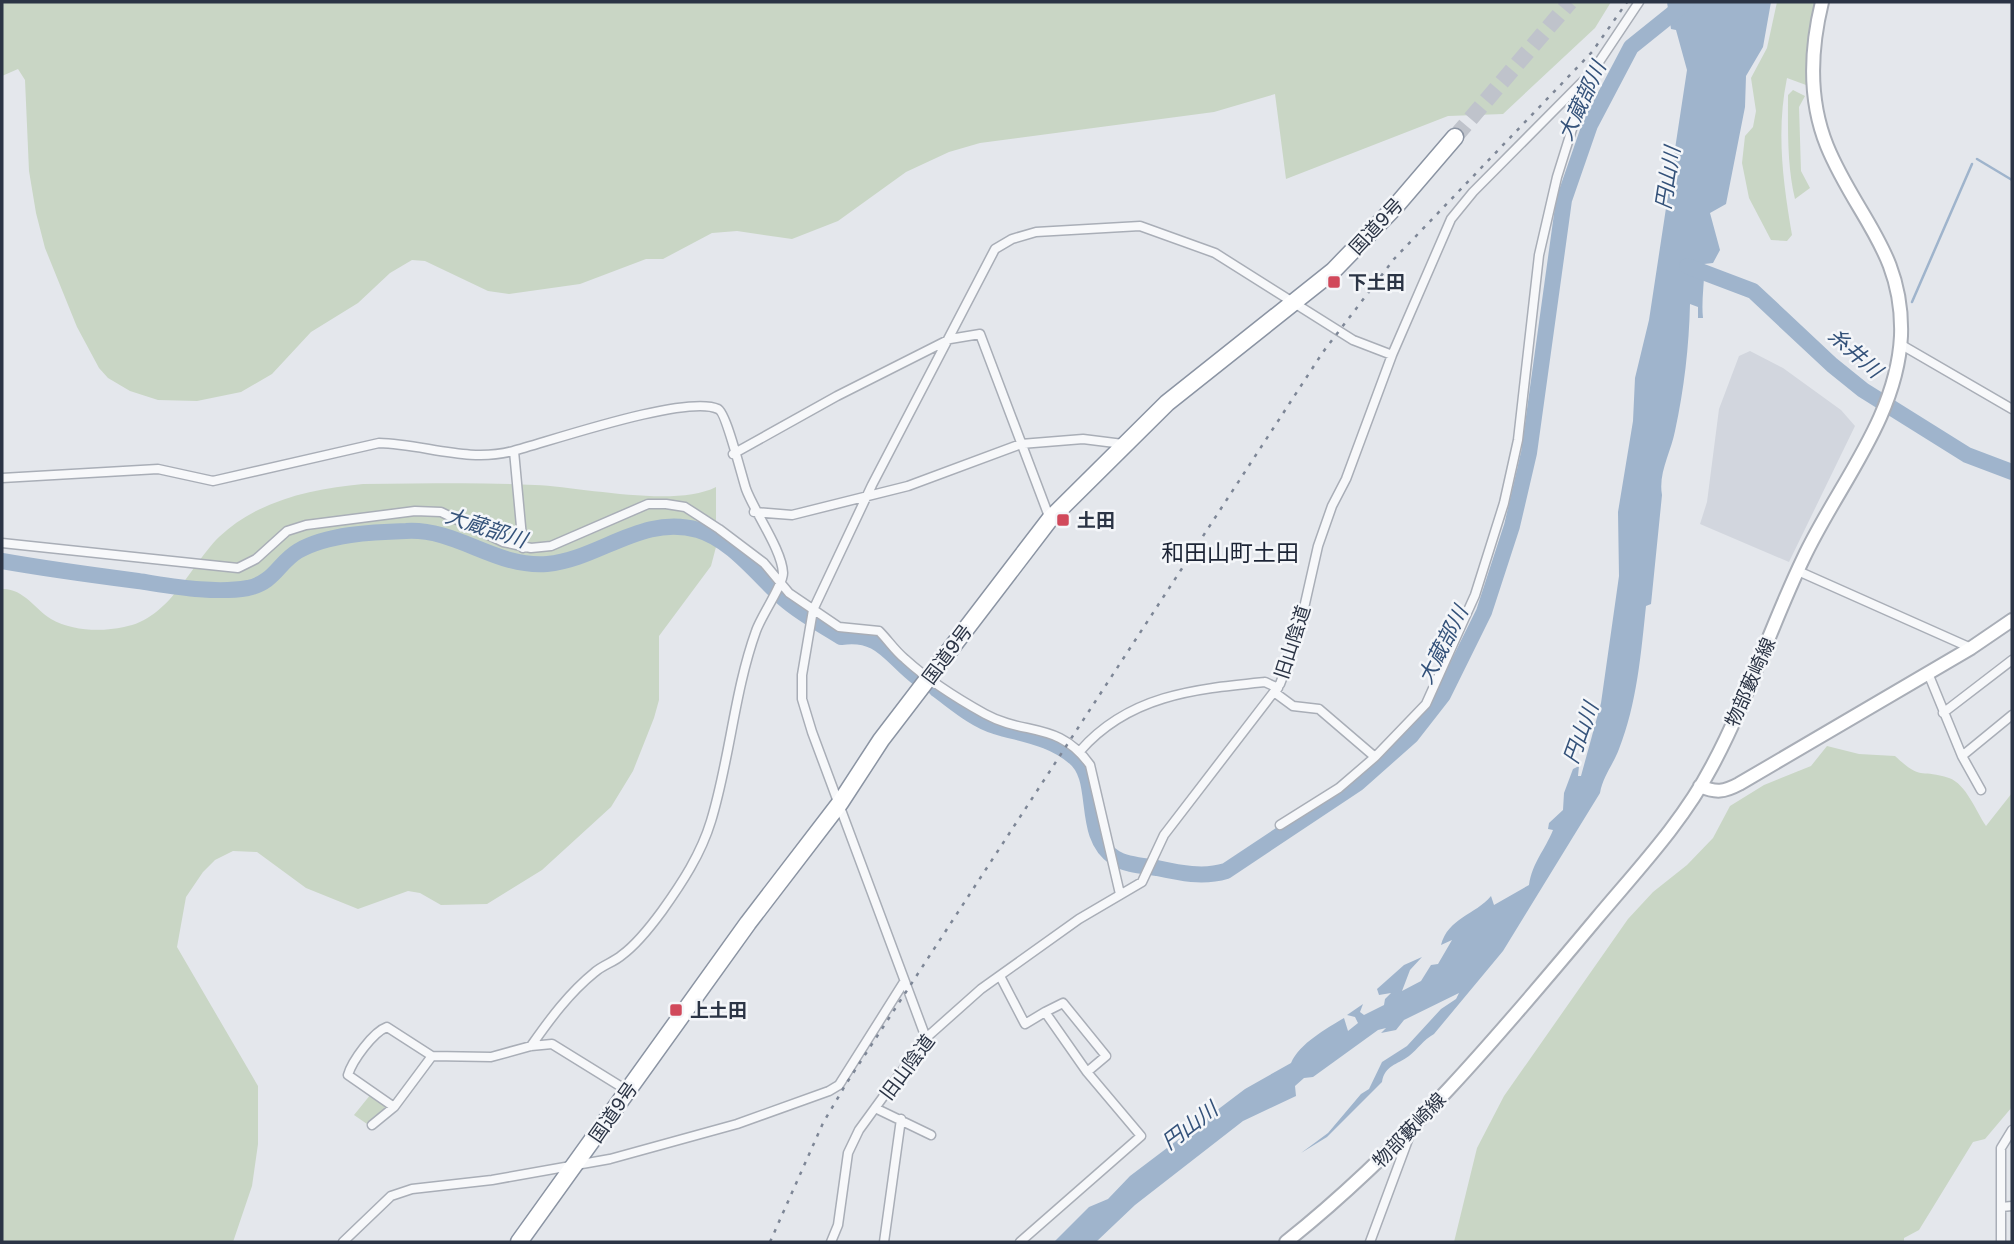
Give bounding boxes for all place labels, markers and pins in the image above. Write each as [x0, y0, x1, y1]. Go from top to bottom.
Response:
place label: 下土田 [1348, 271, 1405, 294]
marker: 下土田 [1326, 274, 1342, 290]
place label: 土田 [1077, 509, 1115, 532]
marker: 土田 [1055, 512, 1071, 528]
place label: 上土田 [690, 999, 747, 1022]
marker: 上土田 [668, 1002, 684, 1018]

